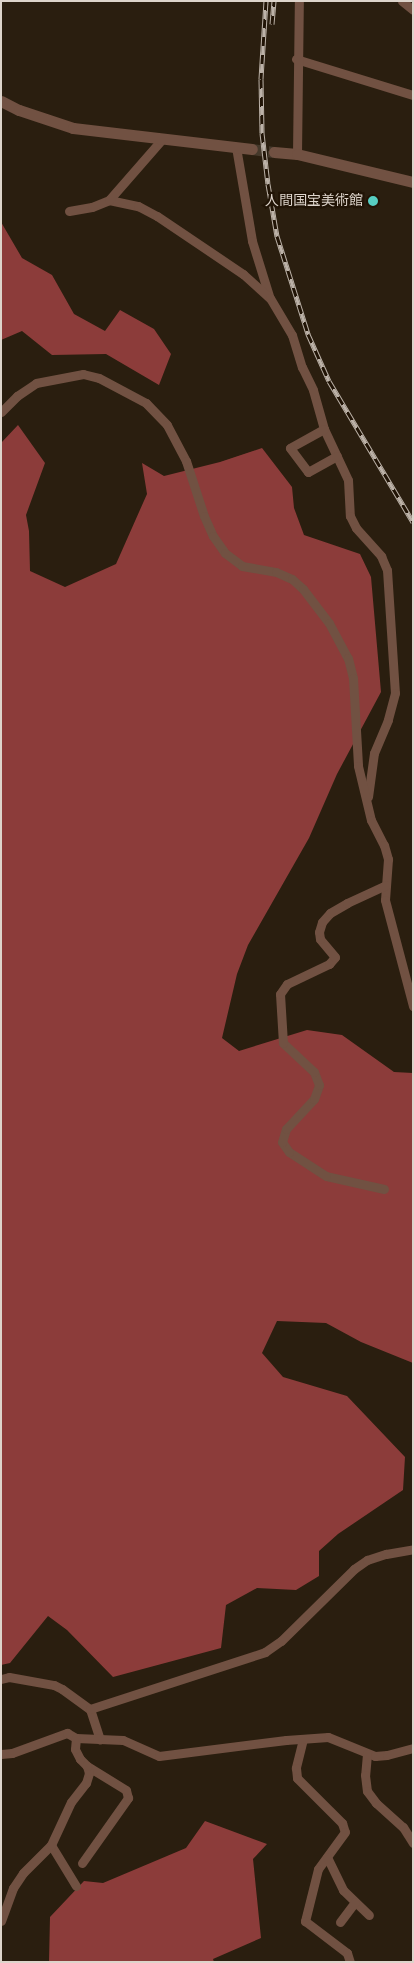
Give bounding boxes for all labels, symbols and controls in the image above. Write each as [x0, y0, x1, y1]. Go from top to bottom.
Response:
place label: 人間国宝美術館 [265, 193, 363, 209]
marker: 人間国宝美術館 [367, 195, 379, 207]

